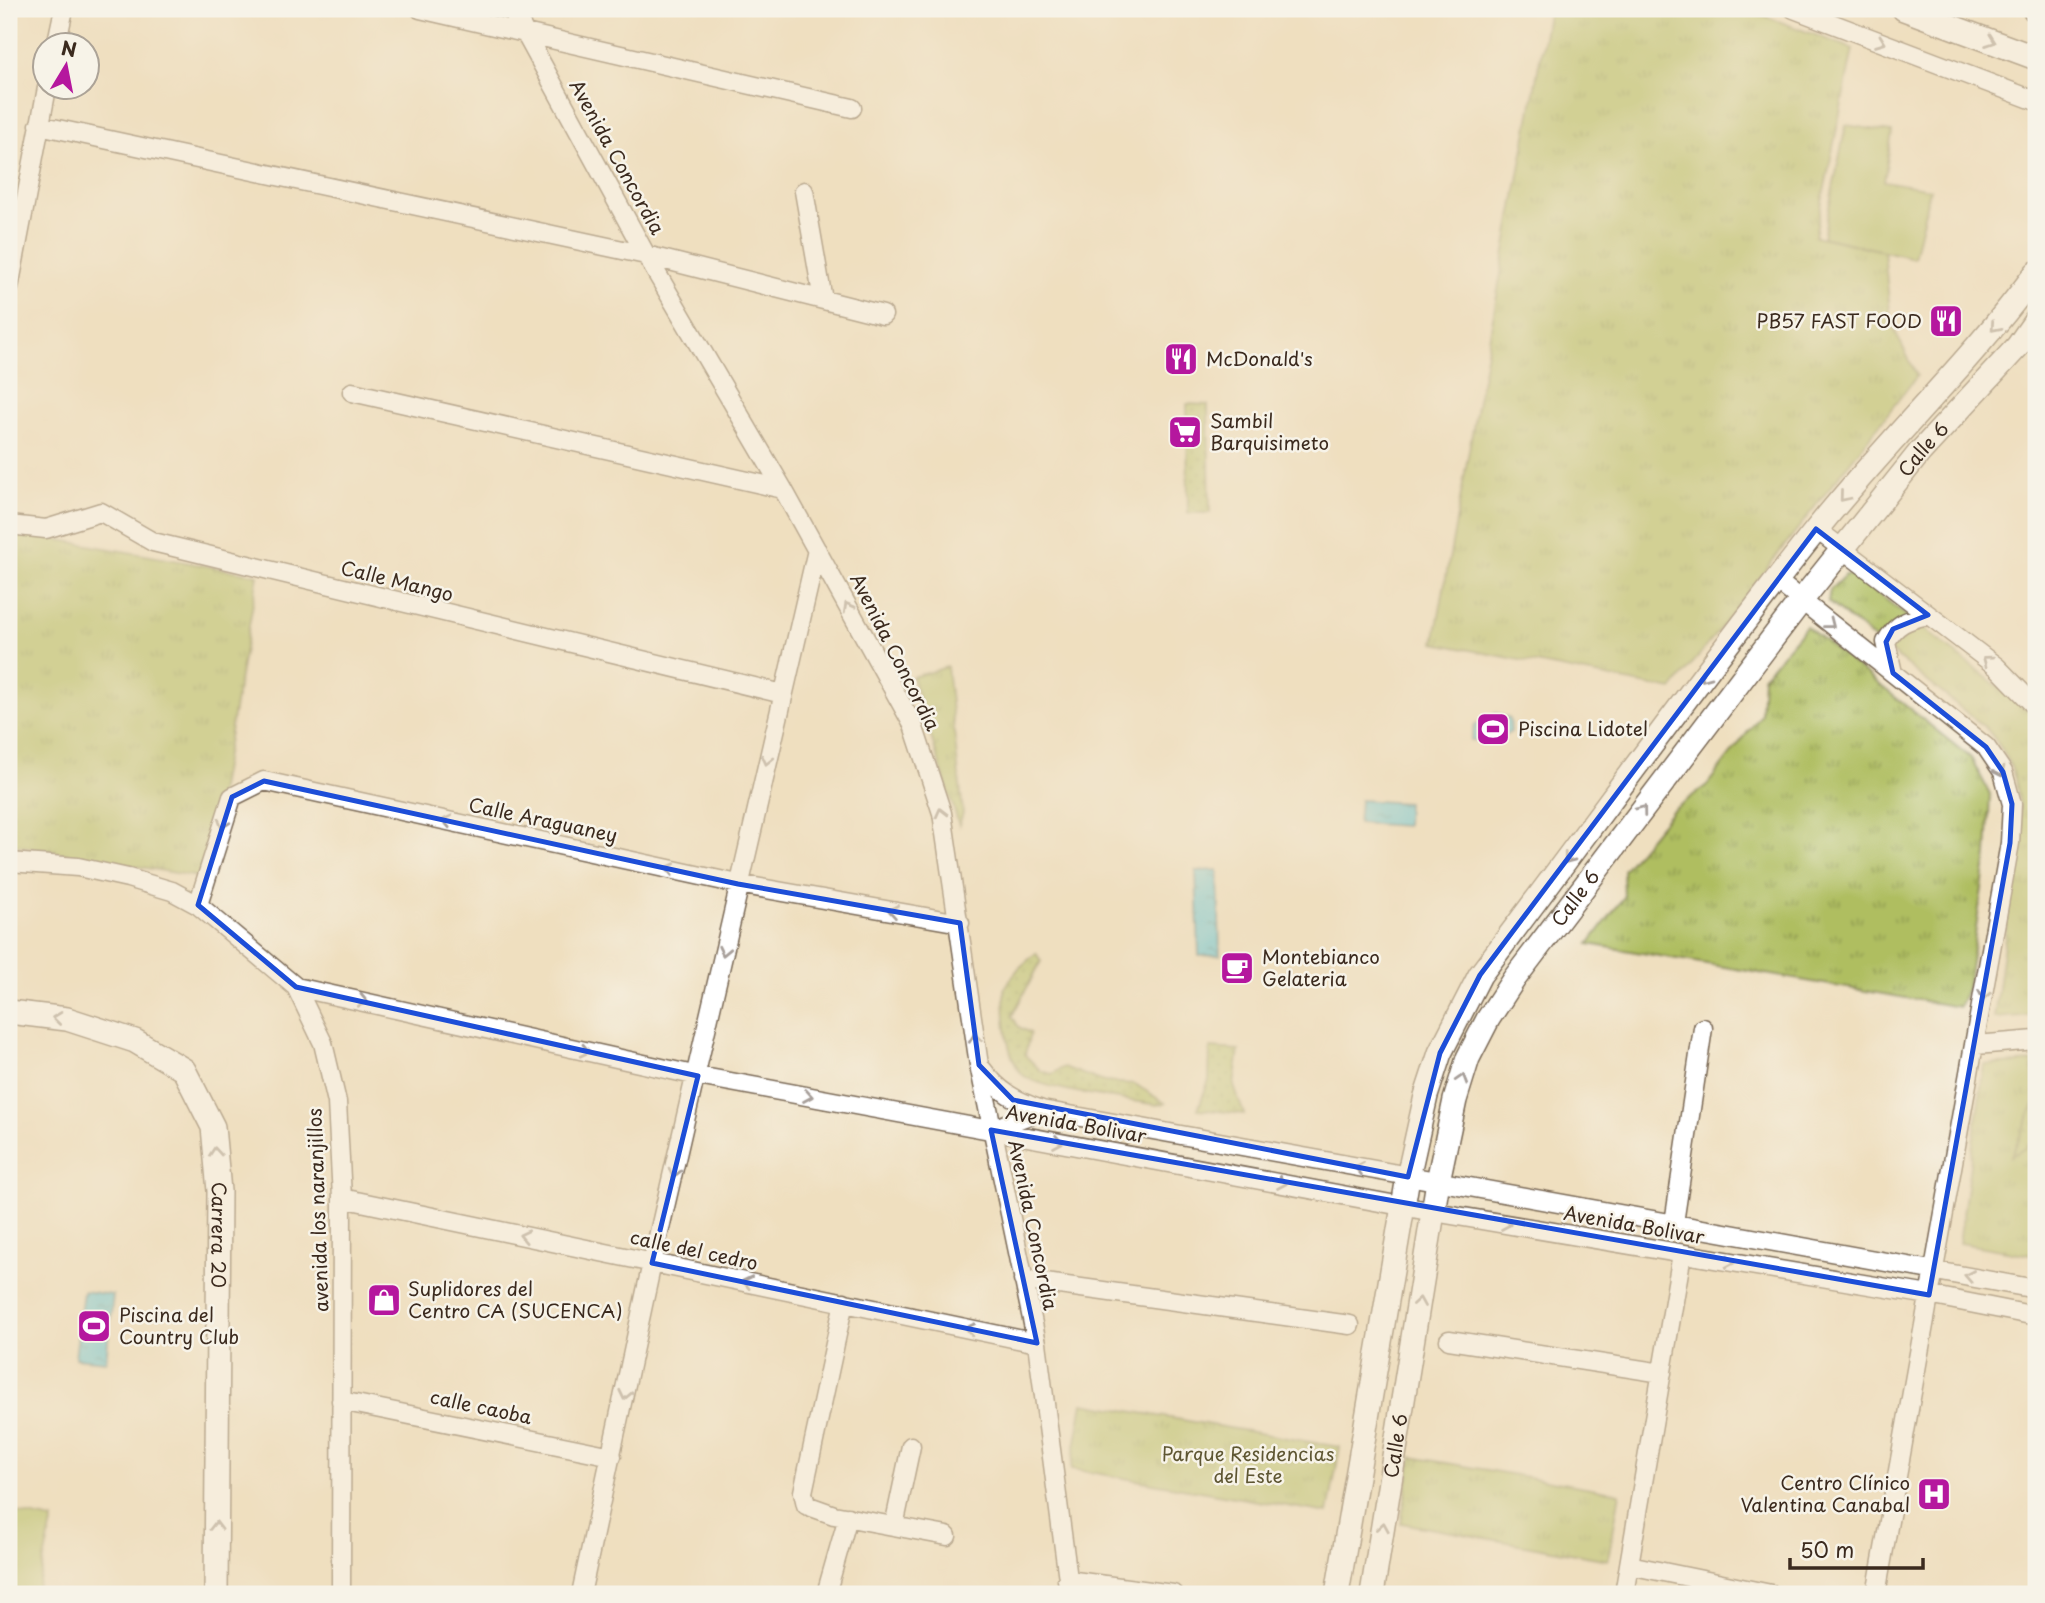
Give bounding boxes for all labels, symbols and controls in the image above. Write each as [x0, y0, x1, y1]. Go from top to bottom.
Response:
north arrow [32, 32, 102, 102]
text: N [59, 33, 79, 63]
one-way arrow [1874, 33, 1886, 47]
one-way arrow [1984, 33, 1996, 47]
street label: Avenida Concordia [564, 74, 672, 239]
restaurant icon: PB57 FAST FOOD [1927, 302, 1965, 340]
place label: PB57 FAST FOOD [1756, 306, 1922, 334]
one-way arrow [1991, 319, 2003, 332]
restaurant icon: McDonald's [1162, 340, 1200, 378]
place label: McDonald's [1206, 344, 1313, 372]
place label: Sambil Barquisimeto [1210, 406, 1329, 456]
supermarket icon: Sambil Barquisimeto [1166, 413, 1204, 451]
street label: Calle 6 [1891, 415, 1954, 482]
one-way arrow [1840, 489, 1852, 502]
street label: Calle Mango [338, 553, 456, 608]
street label: Avenida Concordia [844, 568, 948, 735]
one-way arrow [843, 602, 856, 614]
one-way arrow [1823, 615, 1835, 628]
one-way arrow [1983, 655, 1995, 668]
one-way arrow [1700, 669, 1713, 682]
sports icon: Piscina Lidotel [1474, 710, 1512, 748]
place label: Piscina Lidotel [1518, 714, 1648, 742]
one-way arrow [761, 754, 776, 766]
one-way arrow [1992, 765, 2006, 777]
street label: Calle Araguaney [466, 790, 620, 848]
one-way arrow [1634, 805, 1647, 818]
one-way arrow [935, 808, 949, 820]
one-way arrow [441, 814, 453, 829]
one-way arrow [217, 818, 231, 830]
one-way arrow [1563, 851, 1576, 863]
one-way arrow [664, 863, 676, 878]
street label: Calle 6 [1544, 863, 1605, 932]
one-way arrow [887, 905, 899, 920]
place label: Montebianco Gelateria [1262, 942, 1380, 992]
one-way arrow [718, 945, 733, 957]
cafe icon: Montebianco Gelateria [1218, 949, 1256, 987]
one-way arrow [1977, 989, 1992, 1001]
one-way arrow [357, 993, 369, 1008]
one-way arrow [51, 1010, 63, 1025]
one-way arrow [968, 1032, 983, 1044]
one-way arrow [579, 1042, 591, 1057]
one-way arrow [1453, 1073, 1468, 1085]
one-way arrow [802, 1088, 814, 1103]
street label: Avenida Bolivar [1004, 1097, 1149, 1149]
street label: avenida los naranjillos [299, 1108, 335, 1312]
one-way arrow [1052, 1134, 1064, 1149]
street label: Avenida Concordia [1002, 1137, 1066, 1313]
one-way arrow [208, 1146, 223, 1157]
one-way arrow [1353, 1161, 1365, 1176]
one-way arrow [668, 1167, 682, 1179]
one-way arrow [1276, 1175, 1288, 1190]
street label: Carrera 20 [205, 1181, 234, 1288]
street label: Avenida Bolivar [1562, 1198, 1707, 1250]
one-way arrow [1500, 1216, 1512, 1231]
street label: calle del cedro [628, 1222, 761, 1276]
one-way arrow [518, 1229, 530, 1244]
one-way arrow [1724, 1254, 1736, 1269]
one-way arrow [1963, 1269, 1975, 1284]
place label: Suplidores del Centro CA (SUCENCA) [408, 1274, 623, 1324]
one-way arrow [741, 1276, 753, 1291]
shop icon: Suplidores del Centro CA (SUCENCA) [365, 1281, 403, 1319]
one-way arrow [1411, 1296, 1426, 1308]
place label: Piscina del Country Club [119, 1300, 239, 1350]
sports icon: Piscina del Country Club [75, 1307, 113, 1345]
one-way arrow [964, 1322, 976, 1337]
street label: calle caoba [428, 1382, 535, 1430]
one-way arrow [619, 1389, 634, 1401]
street label: Calle 6 [1376, 1411, 1414, 1480]
park label: Parque Residencias del Este [1162, 1439, 1334, 1489]
place label: Centro Clínico Valentina Canabal [1740, 1468, 1910, 1518]
hospital icon: Centro Clínico Valentina Canabal [1915, 1475, 1953, 1513]
one-way arrow [209, 1520, 224, 1531]
one-way arrow [1375, 1521, 1390, 1533]
scale bar [1790, 1526, 1923, 1570]
text: 50 m [1800, 1533, 1854, 1565]

